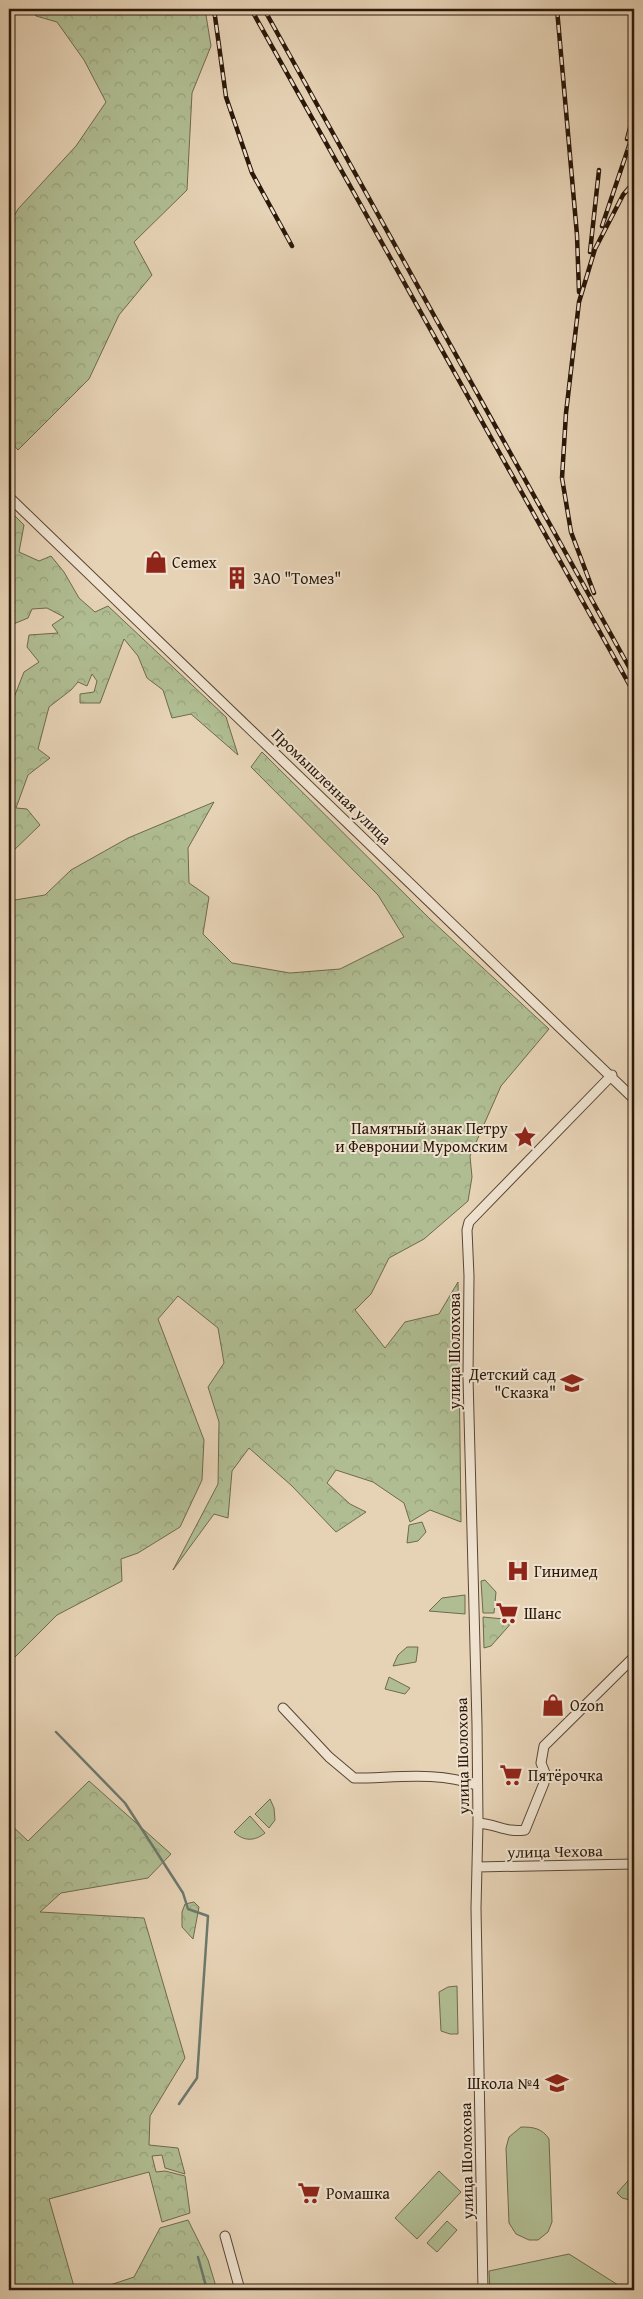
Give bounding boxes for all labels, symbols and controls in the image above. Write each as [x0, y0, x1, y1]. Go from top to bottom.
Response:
shop icon: Cemex [143, 549, 169, 575]
place label: Cemex [172, 550, 218, 574]
building icon: ЗАО "Томез" [224, 565, 250, 591]
place label: ЗАО "Томез" [253, 566, 341, 590]
street label: Промышленная улица [266, 722, 398, 850]
place label: Памятный знак Петру и Февронии Муромским [335, 1116, 508, 1158]
place icon: Памятный знак Петру и Февронии Муромским [512, 1124, 538, 1150]
street label: улица Шолохова [442, 1292, 466, 1410]
place label: Детский сад "Сказка" [468, 1362, 556, 1404]
school or university icon: Детский сад "Сказка" [559, 1370, 585, 1396]
hospital icon: Гинимед [505, 1558, 531, 1584]
place label: Гинимед [534, 1559, 598, 1583]
supermarket icon: Шанс [494, 1600, 520, 1626]
place label: Шанс [524, 1601, 561, 1625]
shop icon: Ozon [540, 1692, 566, 1718]
place label: Ozon [570, 1693, 604, 1717]
street label: улица Шолохова [449, 1697, 475, 1816]
supermarket icon: Пятёрочка [498, 1762, 524, 1788]
place label: Пятёрочка [528, 1763, 603, 1787]
street label: улица Чехова [506, 1838, 603, 1864]
school or university icon: Школа №4 [544, 2070, 570, 2096]
place label: Школа №4 [467, 2071, 540, 2095]
street label: улица Шолохова [453, 2102, 479, 2221]
supermarket icon: Ромашка [296, 2180, 322, 2206]
place label: Ромашка [326, 2181, 390, 2205]

